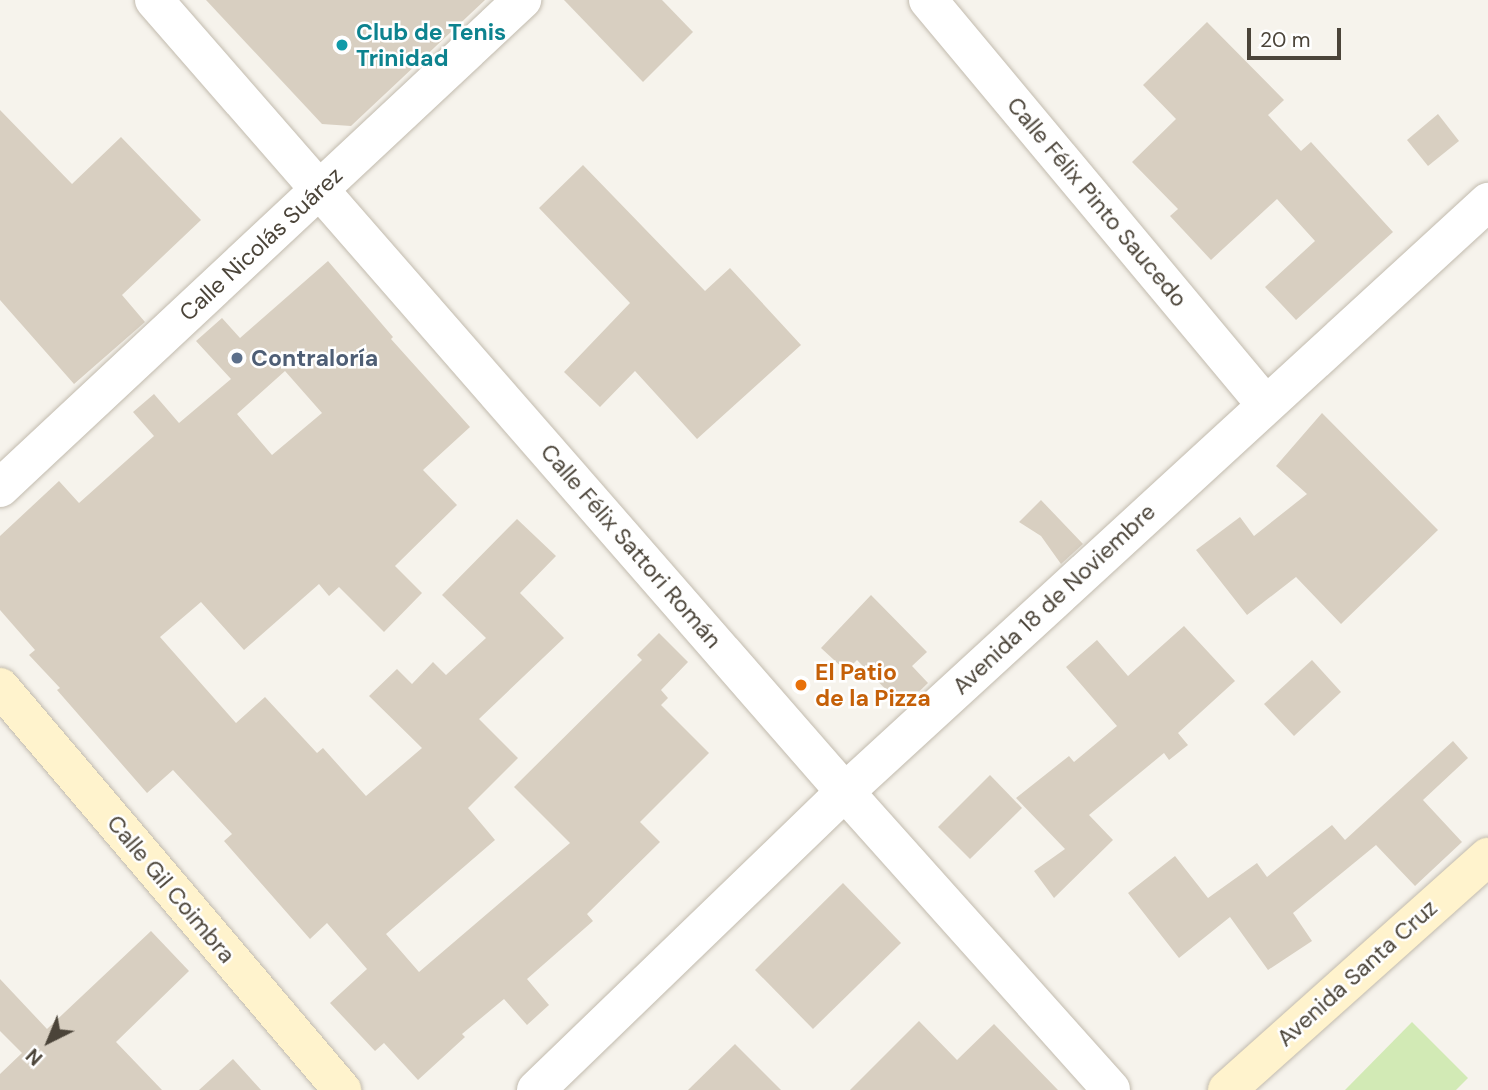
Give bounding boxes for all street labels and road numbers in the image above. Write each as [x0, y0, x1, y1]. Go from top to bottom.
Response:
street label: Calle Félix Pinto Saucedo [1001, 92, 1193, 312]
street label: Calle Nicolás Suárez [174, 161, 348, 327]
street label: Calle Félix Sattori Román [535, 438, 727, 654]
street label: Avenida 18 de Noviembre [947, 498, 1161, 700]
street label: Calle Gil Coimbra [101, 810, 241, 968]
street label: Avenida Santa Cruz [1271, 894, 1443, 1052]

